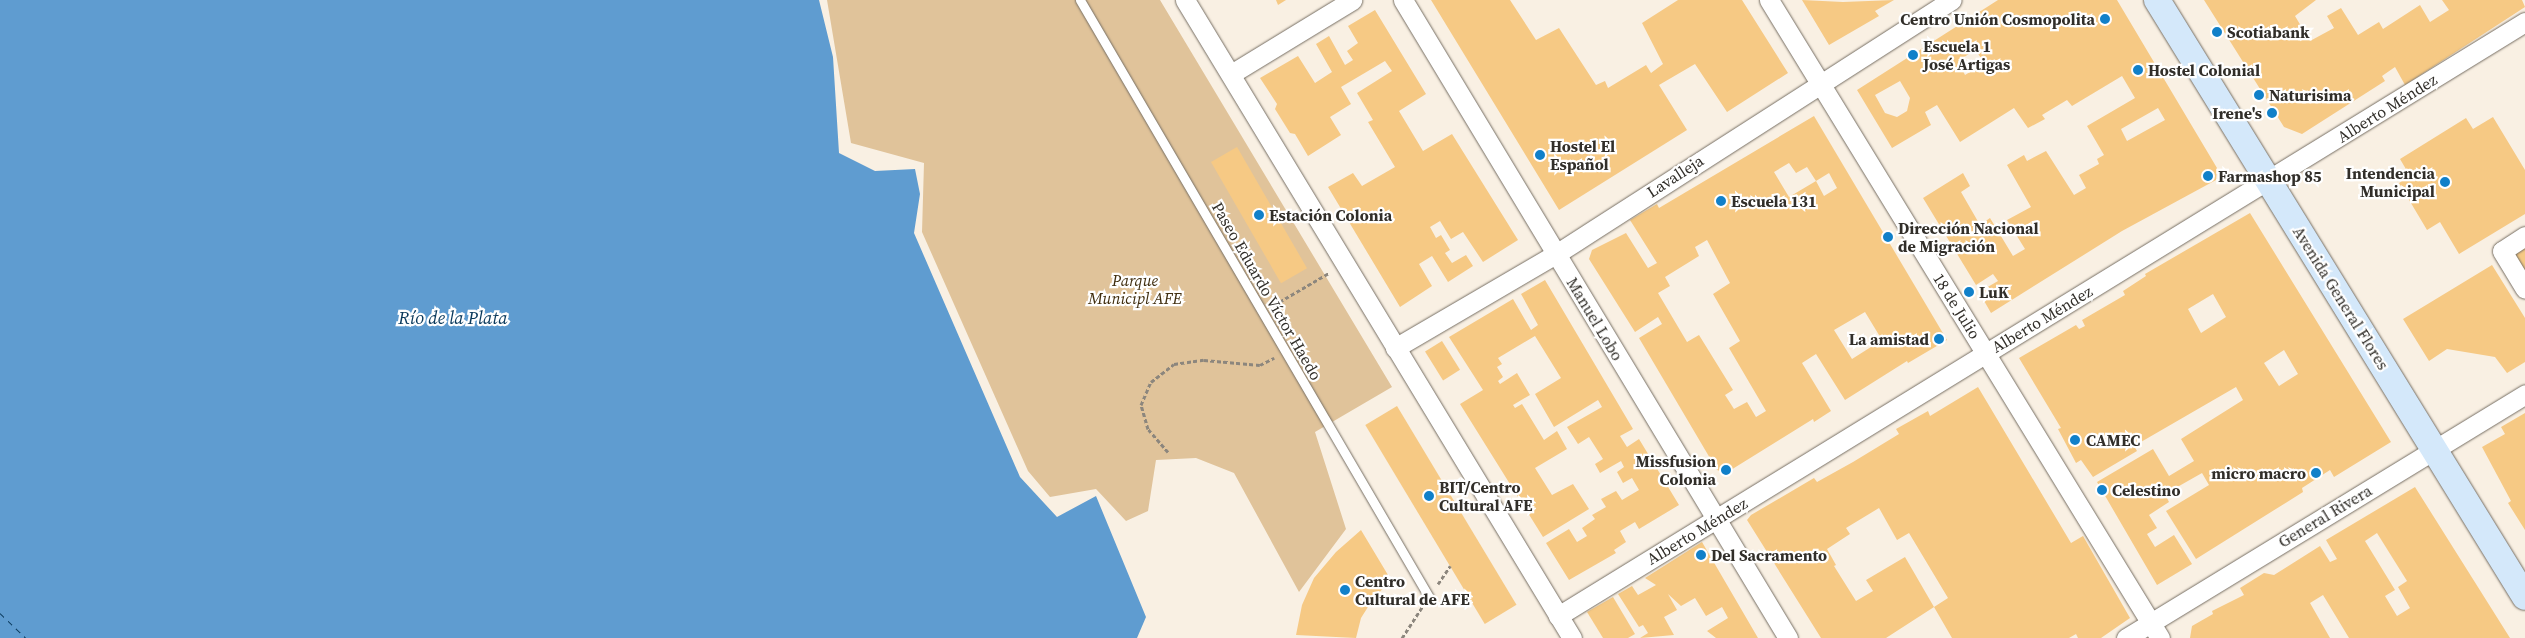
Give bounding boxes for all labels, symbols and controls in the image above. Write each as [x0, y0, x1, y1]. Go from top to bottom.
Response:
place label: Centro Unión Cosmopolita [1900, 9, 2095, 29]
marker: Centro Unión Cosmopolita [2099, 13, 2111, 25]
place label: Scotiabank [2227, 22, 2310, 42]
marker: Scotiabank [2211, 26, 2223, 38]
place label: Escuela 1 José Artigas [1923, 36, 2010, 74]
marker: Escuela 1 José Artigas [1907, 49, 1919, 61]
place label: Hostel Colonial [2148, 60, 2260, 80]
marker: Hostel Colonial [2132, 64, 2144, 76]
street label: Alberto Méndez [2334, 70, 2440, 146]
place label: Naturisima [2269, 85, 2352, 105]
marker: Naturisima [2253, 89, 2265, 101]
place label: Irene's [2212, 103, 2262, 123]
marker: Irene's [2266, 107, 2278, 119]
place label: Hostel El Español [1550, 136, 1615, 174]
marker: Hostel El Español [1534, 149, 1546, 161]
street label: Lavalleja [1643, 151, 1707, 201]
place label: Intendencia Municipal [2346, 163, 2435, 201]
place label: Farmashop 85 [2218, 166, 2322, 186]
marker: Farmashop 85 [2202, 170, 2214, 182]
marker: Intendencia Municipal [2439, 176, 2451, 188]
place label: Escuela 131 [1731, 191, 1817, 211]
marker: Escuela 131 [1715, 195, 1727, 207]
street label: Paseo Eduardo Víctor Haedo [1208, 198, 1326, 384]
place label: Estación Colonia [1269, 205, 1392, 225]
marker: Estación Colonia [1253, 209, 1265, 221]
place label: Dirección Nacional de Migración [1898, 218, 2039, 256]
street label: Avenida General Flores [2289, 223, 2393, 373]
marker: Dirección Nacional de Migración [1882, 231, 1894, 243]
park label: Parque Municipl AFE [1088, 270, 1182, 308]
street label: 18 de Julio [1929, 270, 1985, 342]
street label: Manuel Lobo [1563, 274, 1627, 364]
street label: Alberto Méndez [1988, 281, 2096, 357]
place label: LuK [1979, 282, 2009, 302]
marker: LuK [1963, 286, 1975, 298]
water label: Río de la Plata [398, 307, 508, 329]
place label: La amistad [1849, 329, 1929, 349]
marker: La amistad [1933, 333, 1945, 345]
place label: CAMEC [2086, 430, 2140, 450]
marker: CAMEC [2068, 433, 2082, 447]
place label: Missfusion Colonia [1635, 451, 1716, 489]
place label: micro macro [2211, 463, 2306, 483]
marker: Missfusion Colonia [1720, 464, 1732, 476]
marker: micro macro [2310, 467, 2322, 479]
place label: BIT/Centro Cultural AFE [1439, 477, 1532, 515]
place label: Celestino [2112, 480, 2180, 500]
street label: General Rivera [2275, 481, 2375, 551]
marker: Celestino [2096, 484, 2108, 496]
marker: BIT/Centro Cultural AFE [1423, 490, 1435, 502]
street label: Alberto Méndez [1643, 493, 1751, 569]
place label: Del Sacramento [1711, 545, 1827, 565]
marker: Del Sacramento [1695, 549, 1707, 561]
place label: Centro Cultural de AFE [1355, 571, 1470, 609]
marker: Centro Cultural de AFE [1339, 584, 1351, 596]

